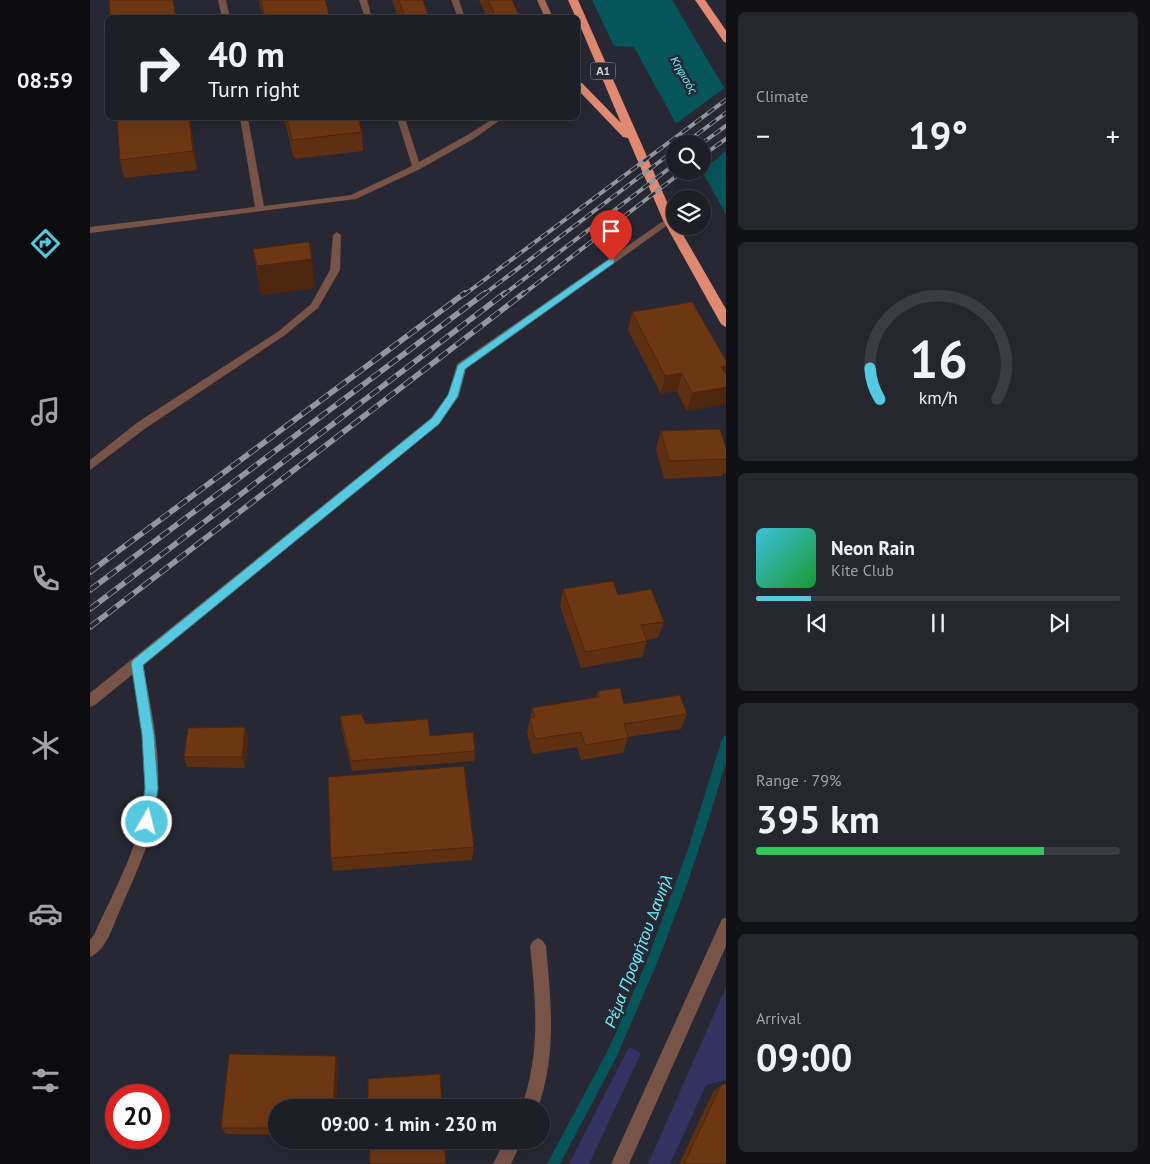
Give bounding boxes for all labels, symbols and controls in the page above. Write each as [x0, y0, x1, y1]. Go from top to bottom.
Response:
text: 40 m [208, 31, 285, 77]
icon: right [125, 35, 190, 100]
water label: Κηφισός [668, 54, 701, 97]
road number: Α1 [590, 62, 616, 80]
text: 08:59 [17, 66, 73, 94]
text: Turn right [208, 75, 300, 103]
text: Climate [756, 86, 808, 106]
text: 19° [908, 110, 968, 159]
text: − [756, 117, 770, 154]
text: + [1106, 117, 1120, 154]
map controls [666, 135, 711, 235]
button: search [666, 135, 711, 180]
button: layers [666, 190, 711, 235]
pin [590, 210, 632, 261]
icon: arrive [597, 217, 625, 245]
icon: directions [28, 226, 63, 261]
text: 16 [909, 325, 967, 392]
text: km/h [918, 386, 958, 409]
icon: music [28, 394, 63, 429]
text: Neon Rain [831, 536, 915, 560]
text: Kite Club [831, 560, 894, 580]
icon: phone [28, 561, 63, 596]
icon: previous [803, 609, 831, 637]
icon: pause [924, 609, 952, 637]
icon: next [1045, 609, 1073, 637]
icon: climate [28, 728, 63, 763]
text: Range · 79% [756, 770, 841, 790]
text: 395 km [756, 794, 880, 843]
position arrow [120, 795, 172, 847]
water label: Ρέμα Προφήτου Δανιήλ [600, 871, 677, 1031]
icon: car [28, 896, 63, 931]
text: Arrival [756, 1008, 801, 1028]
text: 09:00 [756, 1032, 852, 1081]
icon: filters [28, 1063, 63, 1098]
speed limit sign: 20 [105, 1084, 170, 1149]
text: 09:00 · 1 min · 230 m [321, 1112, 497, 1136]

